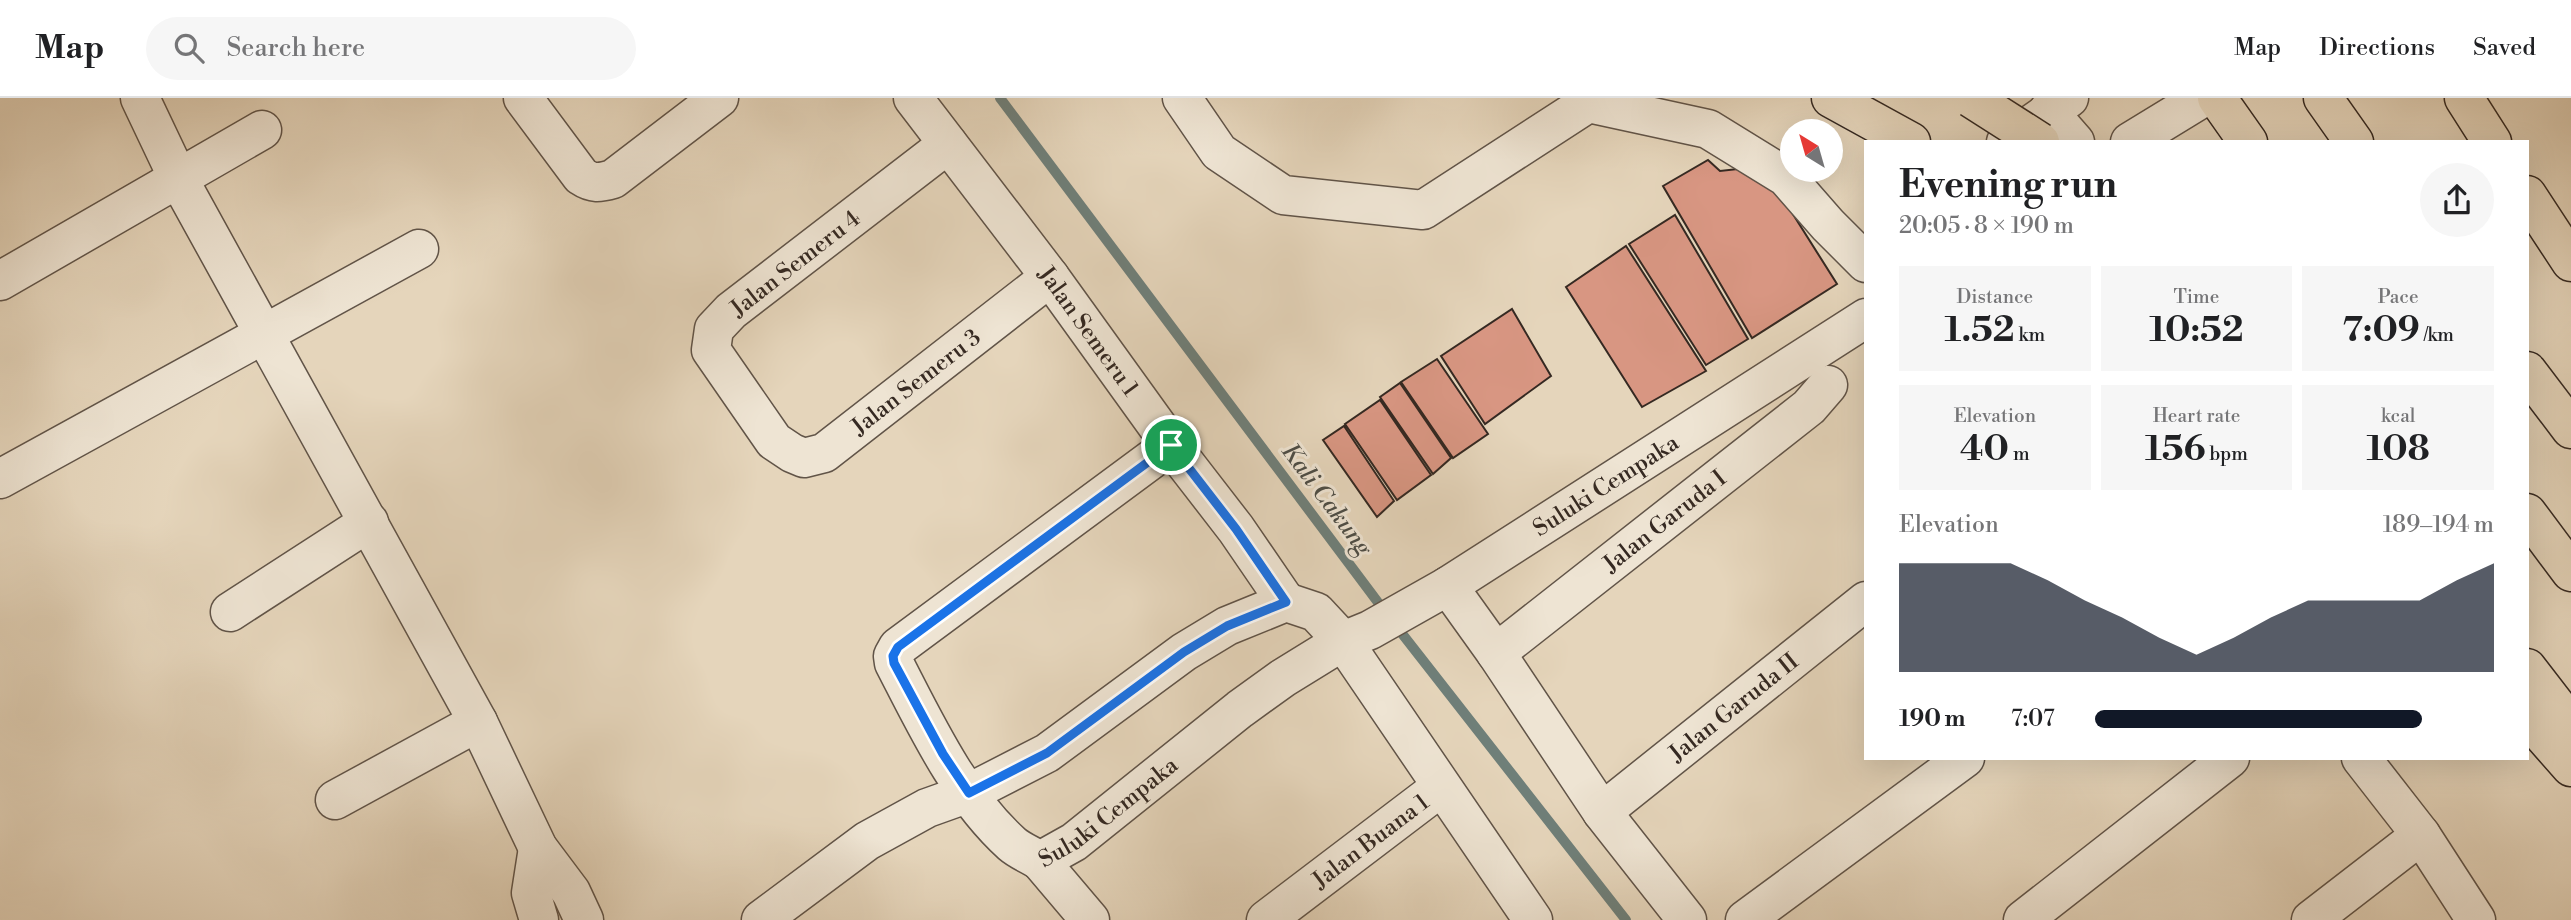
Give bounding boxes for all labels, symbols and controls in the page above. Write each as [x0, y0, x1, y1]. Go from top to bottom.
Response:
search box [146, 17, 636, 80]
text: Map [35, 28, 104, 69]
icon: search [170, 29, 208, 67]
text: Search here [226, 32, 365, 64]
text: Map [2234, 33, 2281, 63]
text: Directions [2319, 33, 2435, 63]
text: Saved [2473, 33, 2536, 63]
north arrow [1780, 119, 1843, 182]
map controls [1780, 119, 1843, 182]
text: Evening run [1899, 162, 2117, 209]
button: share [2420, 163, 2494, 237]
street label: Jalan Semeru 4 [724, 204, 866, 324]
text: 20:05 · 8 × 190 m [1899, 212, 2074, 240]
street label: Jalan Semeru 1 [1031, 260, 1144, 402]
text: Distance [1956, 285, 2033, 309]
text: Time [2174, 285, 2219, 309]
text: Pace [2378, 285, 2419, 309]
text: 1.52 [1944, 309, 2015, 352]
text: 10:52 [2149, 309, 2244, 352]
text: 7:09 [2342, 309, 2420, 352]
street label: Jalan Semeru 3 [845, 323, 987, 442]
text: km [2015, 323, 2045, 347]
text: /km [2420, 323, 2454, 347]
text: Elevation [1954, 404, 2036, 428]
text: Heart rate [2153, 404, 2240, 428]
text: kcal [2381, 404, 2415, 428]
pin [1141, 415, 1201, 475]
icon: arrive [1152, 426, 1190, 464]
text: 40 [1960, 428, 2009, 471]
text: 156 [2145, 428, 2206, 471]
text: 108 [2366, 428, 2430, 471]
street label: Suluki Cempaka [1528, 429, 1684, 543]
water label: Kali Cakung [1274, 438, 1379, 563]
text: m [2009, 442, 2030, 466]
text: bpm [2206, 442, 2248, 466]
street label: Jalan Garuda I [1597, 464, 1732, 579]
text: Elevation [1899, 511, 1999, 539]
text: 189–194 m [2383, 511, 2494, 539]
street label: Jalan Garuda II [1663, 648, 1804, 769]
text: 190 m [1899, 705, 1966, 733]
text: 7:07 [2011, 705, 2055, 733]
street label: Suluki Cempaka [1034, 751, 1184, 874]
street label: Jalan Buana 1 [1306, 788, 1435, 895]

